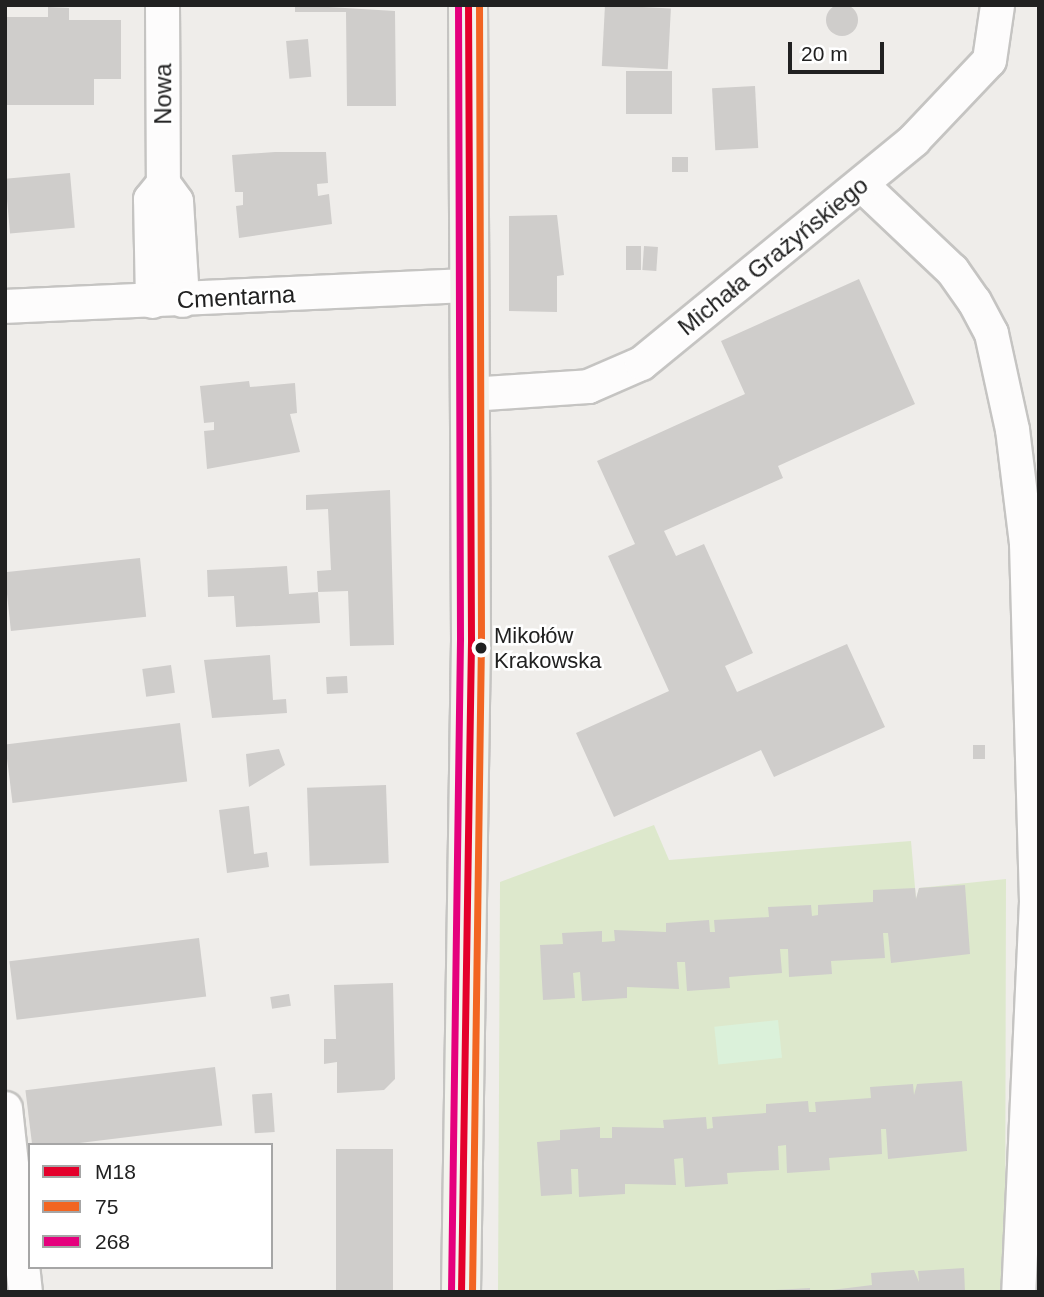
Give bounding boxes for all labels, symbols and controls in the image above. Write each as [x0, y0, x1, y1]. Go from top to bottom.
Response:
scale bar [792, 28, 888, 72]
text: 20 m [801, 42, 848, 65]
street label: Nowa [149, 63, 177, 125]
street label: Michała Grażyńskiego [672, 171, 874, 341]
street label: Cmentarna [176, 280, 296, 314]
place label: Mikołów Krakowska [494, 622, 602, 674]
marker: Mikołów Krakowska [474, 641, 488, 655]
legend [28, 1143, 273, 1269]
text: M18 [95, 1160, 136, 1183]
text: 75 [95, 1195, 118, 1218]
text: 268 [95, 1230, 130, 1253]

